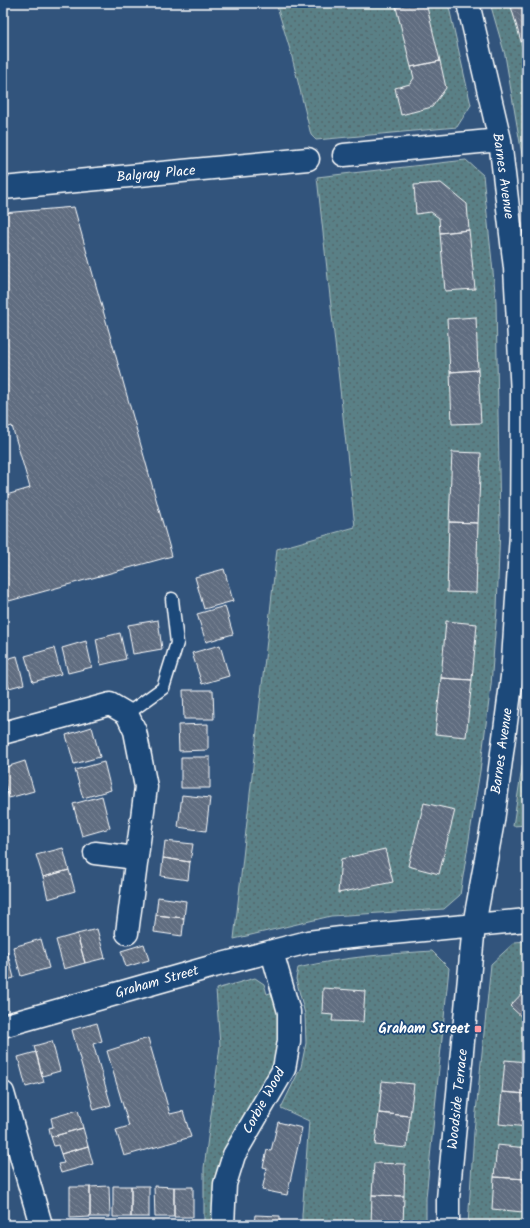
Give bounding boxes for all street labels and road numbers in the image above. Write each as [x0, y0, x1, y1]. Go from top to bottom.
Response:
street label: Barnes Avenue [486, 132, 520, 221]
street label: Balgray Place [116, 160, 197, 188]
street label: Barnes Avenue [485, 706, 519, 795]
street label: Graham Street [113, 959, 202, 1004]
street label: Woodside Terrace [442, 1047, 474, 1150]
street label: Corbie Wood [237, 1063, 292, 1138]

